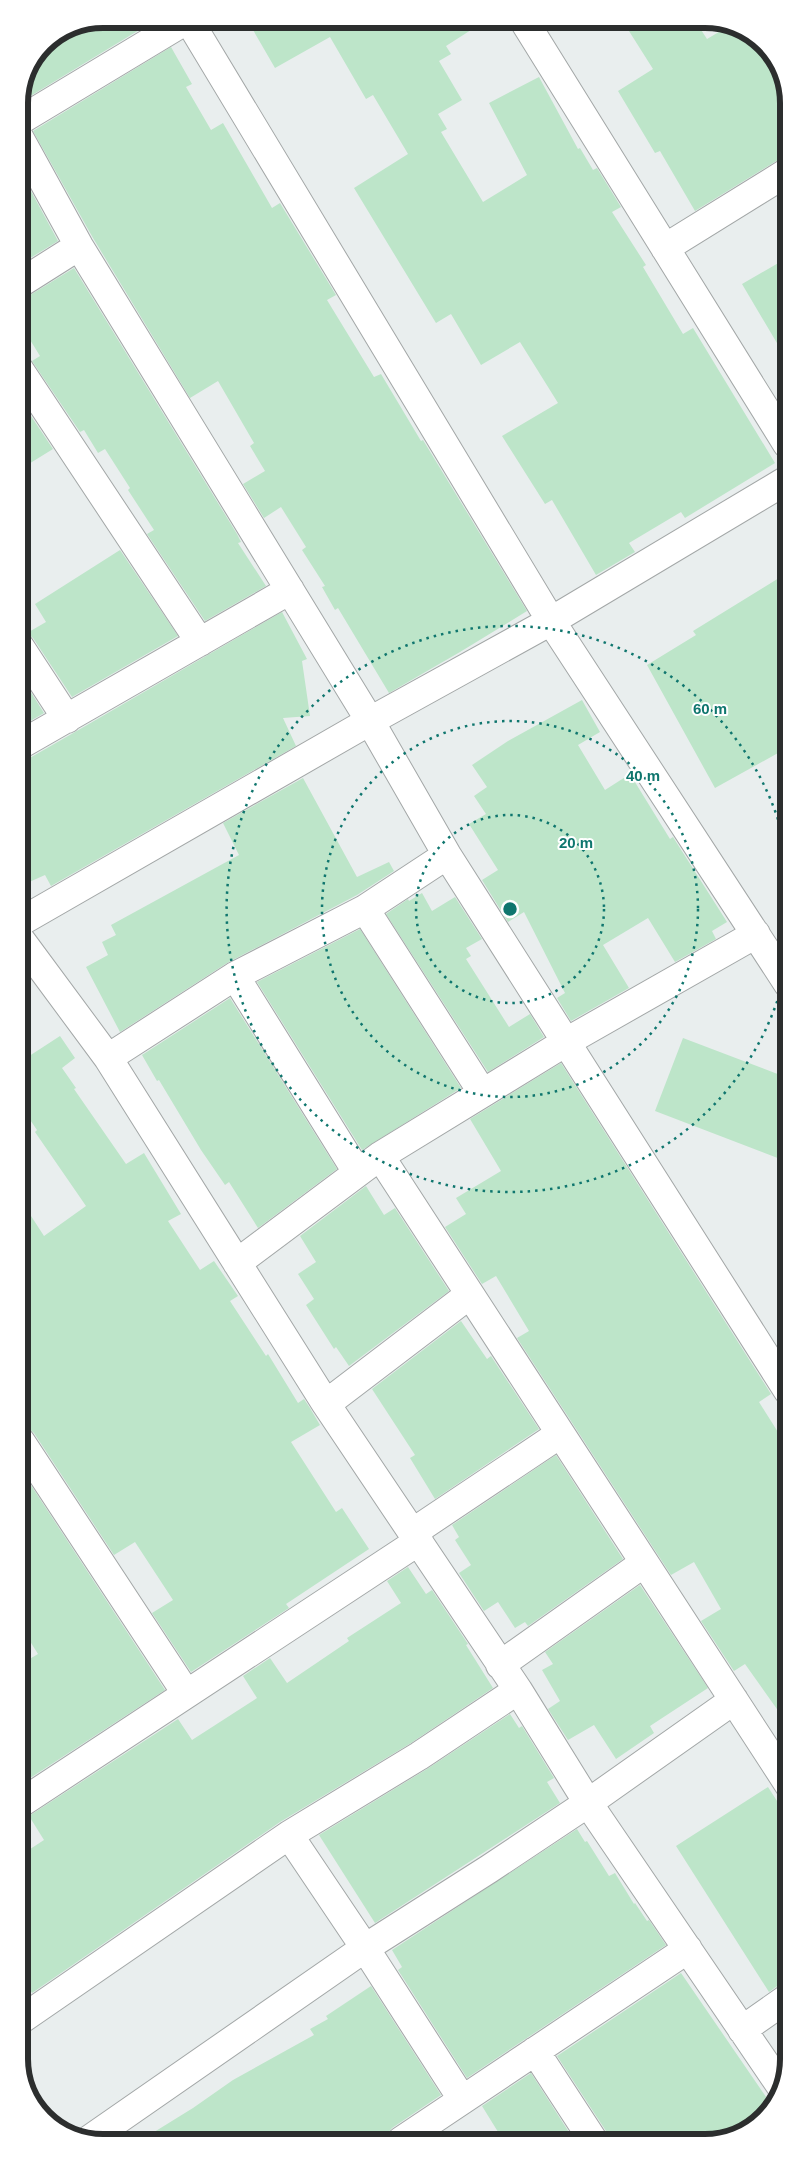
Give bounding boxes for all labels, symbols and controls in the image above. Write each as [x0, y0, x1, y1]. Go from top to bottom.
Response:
text: 60 m [693, 700, 727, 717]
text: 40 m [626, 767, 660, 784]
text: 20 m [559, 834, 593, 851]
centre of rings [501, 900, 519, 918]

